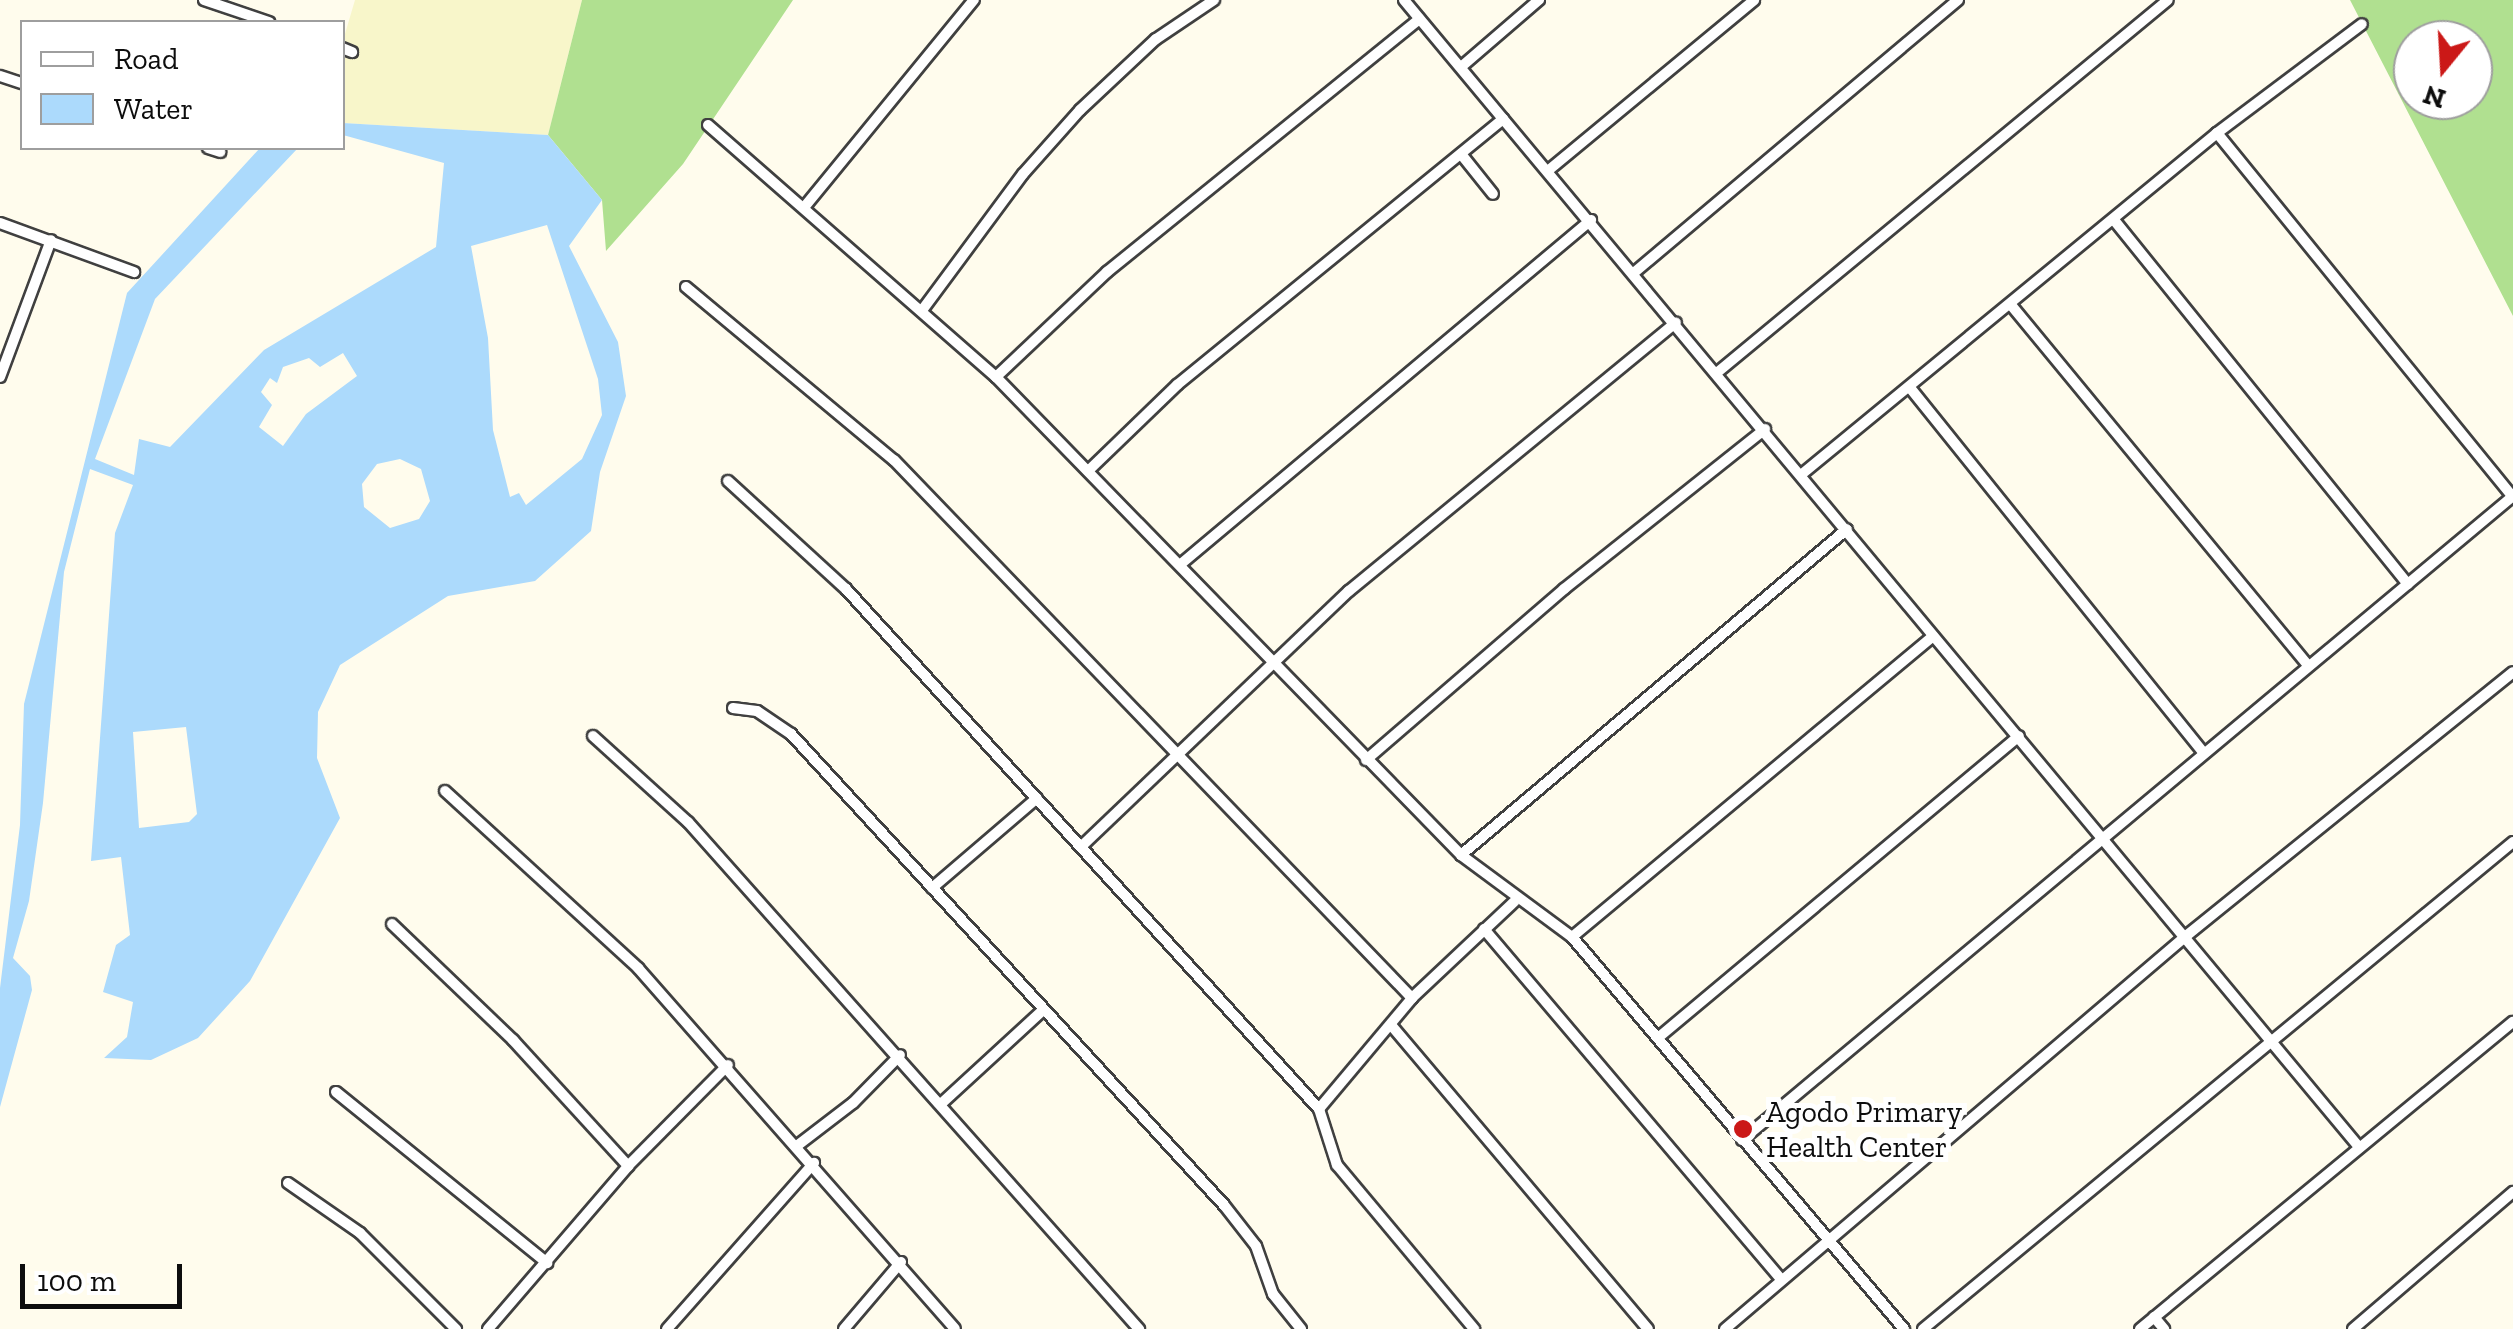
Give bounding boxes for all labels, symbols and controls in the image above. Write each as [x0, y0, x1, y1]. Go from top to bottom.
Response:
legend [20, 20, 345, 150]
north arrow [2393, 20, 2493, 120]
text: Road [114, 41, 179, 77]
text: N [2419, 78, 2449, 116]
text: Water [114, 91, 193, 127]
place label: Agodo Primary Health Center [1766, 1094, 1962, 1164]
marker: Agodo Primary Health Center [1730, 1116, 1756, 1142]
scale bar [25, 1244, 188, 1306]
text: 100 m [37, 1263, 116, 1299]

